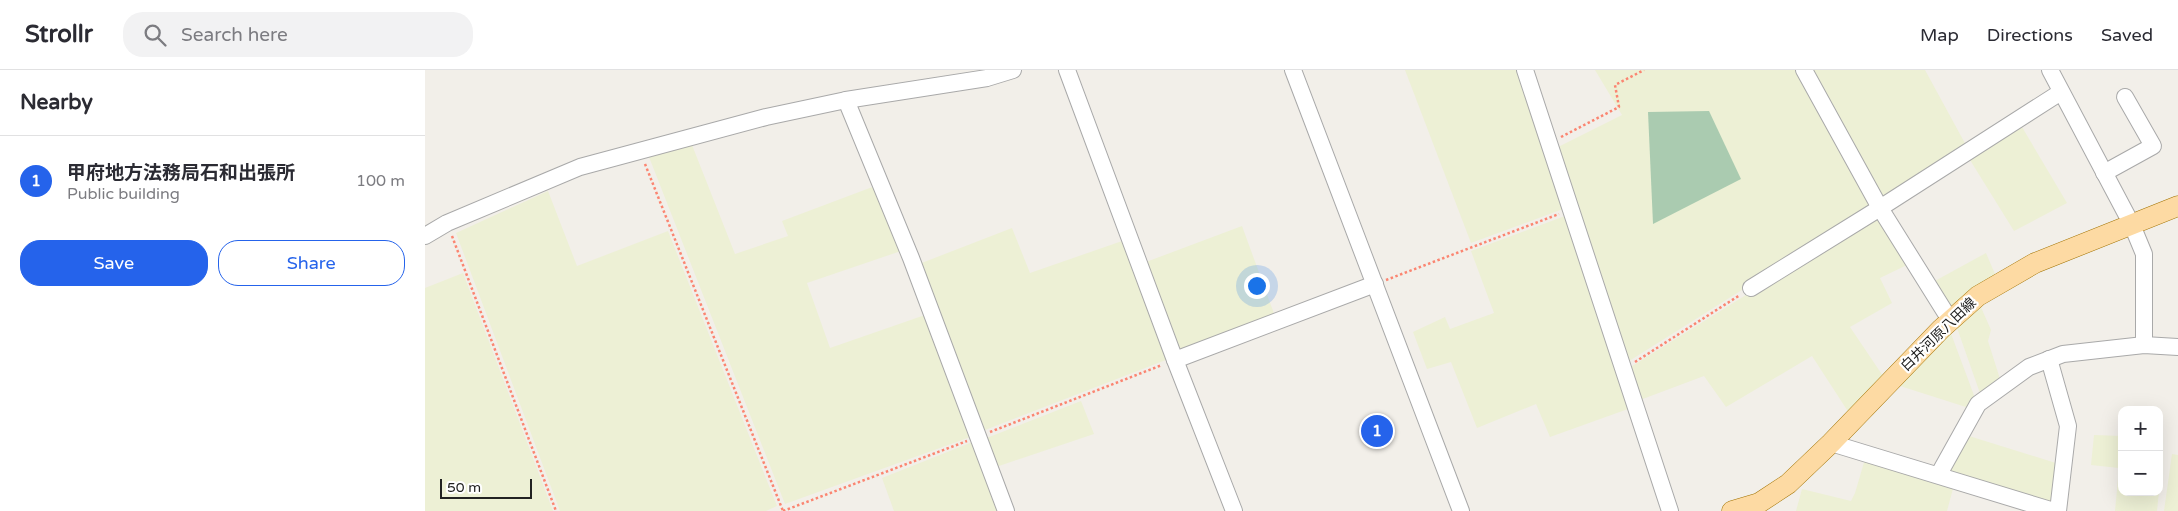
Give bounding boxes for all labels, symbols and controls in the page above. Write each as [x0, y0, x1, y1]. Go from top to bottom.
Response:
search box [123, 12, 473, 57]
text: Strollr [25, 20, 93, 49]
icon: search [141, 21, 169, 49]
text: Search here [181, 24, 288, 46]
text: Map [1920, 24, 1959, 46]
text: Directions [1987, 24, 2073, 46]
text: Saved [2101, 24, 2153, 46]
text: Nearby [20, 90, 93, 115]
text: 甲府地方法務局石和出張所 [67, 162, 295, 184]
text: 1 [31, 171, 41, 191]
text: 100 m [356, 171, 405, 191]
text: Public building [67, 184, 180, 204]
button: Save [20, 240, 208, 286]
button: Share [218, 240, 405, 286]
your location [1244, 273, 1270, 299]
street label: 白井河原八田線 [1897, 294, 1979, 375]
map controls [2118, 406, 2163, 496]
button: + [2118, 406, 2163, 451]
pin: 1 [1361, 412, 1393, 450]
button: − [2118, 451, 2163, 496]
scale bar [440, 476, 533, 499]
text: 50 m [447, 479, 481, 496]

